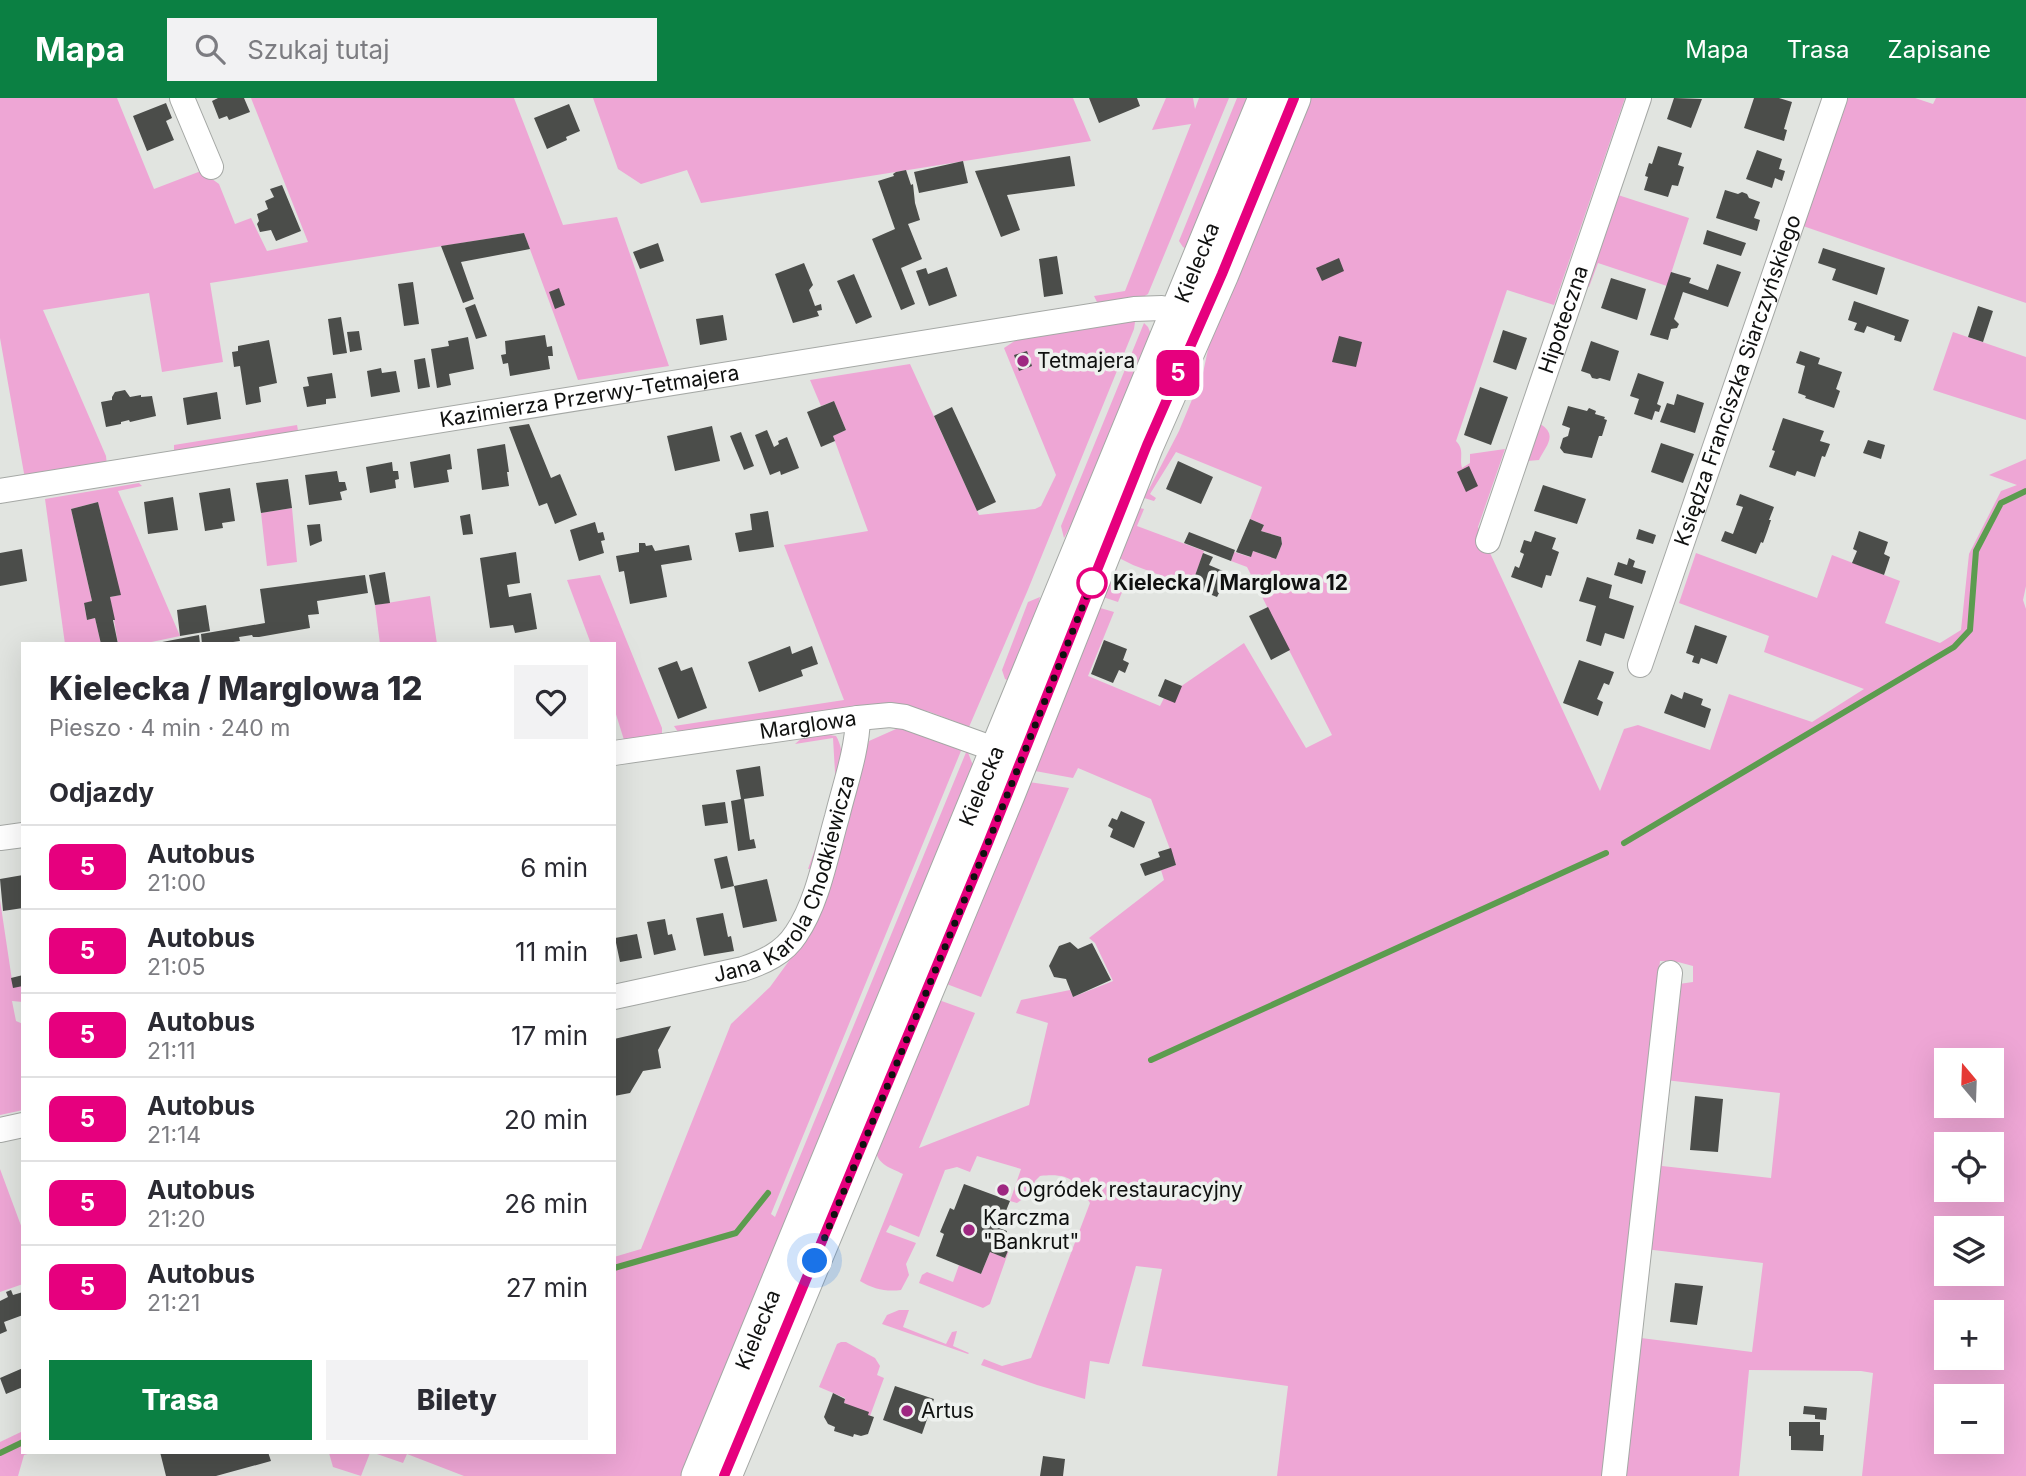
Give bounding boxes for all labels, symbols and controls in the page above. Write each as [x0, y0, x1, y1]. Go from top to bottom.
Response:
search box [167, 18, 657, 81]
text: Mapa [35, 29, 125, 69]
icon: search [191, 30, 229, 68]
text: Szukaj tutaj [247, 34, 390, 65]
text: Mapa [1685, 35, 1749, 64]
text: Trasa [1787, 35, 1850, 64]
text: Zapisane [1888, 35, 1991, 64]
street label: Księdza Franciszka Siarczyńskiego [1669, 211, 1806, 549]
street label: Kielecka [1169, 219, 1224, 306]
street label: Hipoteczna [1533, 262, 1593, 377]
place label: Tetmajera [1037, 348, 1135, 373]
line badge: 5 [1155, 350, 1201, 396]
marker: Tetmajera [1015, 353, 1031, 369]
text: 5 [1170, 358, 1186, 387]
street label: Kazimierza Przerwy-Tetmajera [438, 360, 741, 432]
marker: Kielecka / Marglowa 12 [1077, 568, 1107, 598]
place label: Kielecka / Marglowa 12 [1113, 570, 1348, 595]
button: heart [514, 665, 588, 739]
text: Kielecka / Marglowa 12 [49, 668, 423, 708]
street label: Marglowa [758, 705, 858, 744]
text: Pieszo · 4 min · 240 m [49, 714, 290, 742]
street label: Kielecka [954, 742, 1009, 830]
street label: Jana Karola Chodkiewicza [711, 772, 860, 987]
text: Odjazdy [49, 777, 154, 808]
text: Autobus [147, 838, 255, 869]
text: 5 [80, 852, 95, 881]
text: 6 min [520, 852, 588, 883]
text: 21:00 [147, 869, 206, 897]
text: Autobus [147, 922, 255, 953]
text: 5 [80, 936, 95, 965]
text: 11 min [515, 936, 588, 967]
text: 21:05 [147, 953, 206, 981]
text: Autobus [147, 1006, 255, 1037]
text: 5 [80, 1020, 95, 1049]
text: 17 min [511, 1020, 588, 1051]
text: 21:11 [147, 1037, 196, 1065]
north arrow [1934, 1048, 2004, 1118]
map controls [1934, 1048, 2004, 1454]
text: Autobus [147, 1090, 255, 1121]
text: 5 [80, 1104, 95, 1133]
text: 20 min [504, 1104, 588, 1135]
text: 21:14 [147, 1121, 201, 1149]
button: locate [1934, 1132, 2004, 1202]
text: Autobus [147, 1174, 255, 1205]
place label: Ogródek restauracyjny [1017, 1177, 1243, 1202]
marker: Ogródek restauracyjny [995, 1182, 1011, 1198]
text: 5 [80, 1188, 95, 1217]
text: 26 min [504, 1188, 588, 1219]
text: 21:20 [147, 1205, 206, 1233]
place label: Karczma "Bankrut" [983, 1205, 1079, 1254]
button: layers [1934, 1216, 2004, 1286]
marker: Karczma "Bankrut" [961, 1222, 977, 1238]
your location [797, 1243, 832, 1278]
text: Autobus [147, 1258, 255, 1289]
text: 5 [80, 1272, 95, 1301]
text: 27 min [506, 1272, 588, 1303]
street label: Kielecka [730, 1286, 785, 1374]
text: 21:21 [147, 1289, 200, 1317]
button: + [1934, 1300, 2004, 1370]
button: Trasa [49, 1360, 312, 1440]
button: Bilety [326, 1360, 588, 1440]
button: − [1934, 1384, 2004, 1454]
place label: Artus [921, 1398, 974, 1423]
marker: Artus [899, 1403, 915, 1419]

